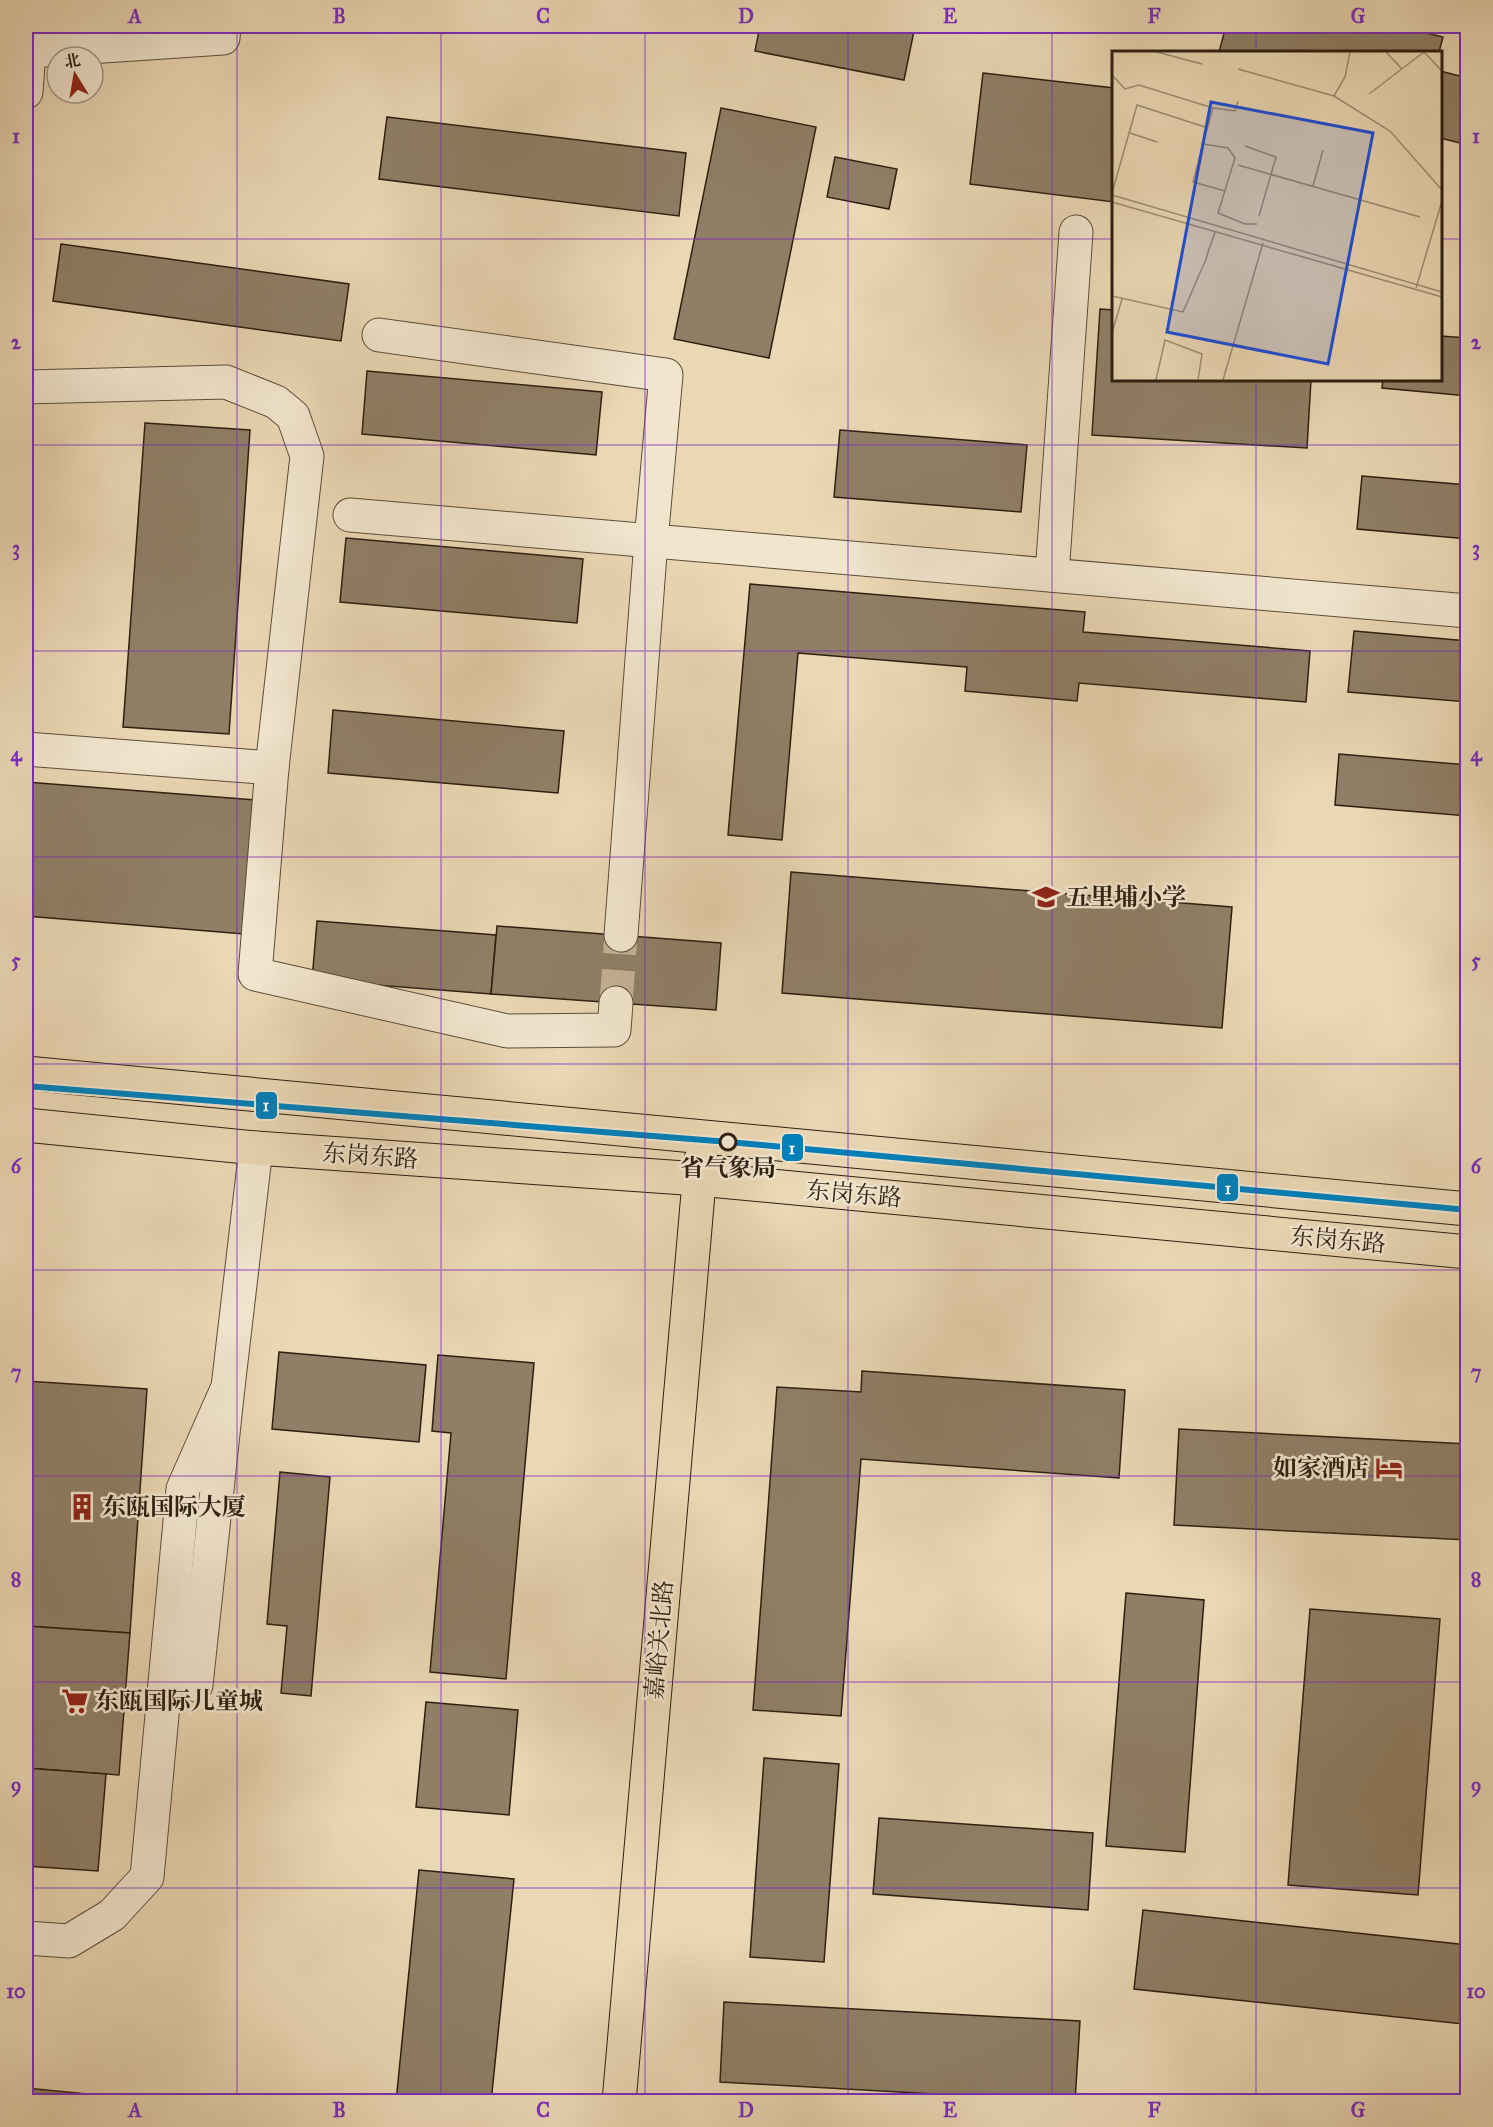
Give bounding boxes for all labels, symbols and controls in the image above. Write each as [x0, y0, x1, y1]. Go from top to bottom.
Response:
text: A [126, 4, 142, 28]
text: B [332, 4, 346, 28]
text: C [536, 4, 550, 28]
text: D [738, 4, 754, 28]
text: E [943, 4, 958, 28]
text: F [1147, 4, 1161, 28]
text: G [1351, 4, 1366, 28]
north arrow [45, 45, 105, 105]
text: 北 [63, 50, 82, 72]
inset map [1112, 51, 1442, 381]
text: 1 [12, 124, 20, 148]
text: 1 [1472, 124, 1480, 148]
text: 2 [11, 330, 22, 354]
text: 2 [1471, 330, 1482, 354]
text: 3 [12, 536, 20, 561]
text: 3 [1472, 536, 1480, 561]
text: 4 [10, 742, 22, 767]
text: 4 [1470, 742, 1482, 767]
school or university icon: 五里埔小学 [1031, 882, 1061, 912]
place label: 五里埔小学 [1066, 882, 1186, 912]
text: 5 [11, 948, 21, 972]
text: 5 [1471, 948, 1481, 972]
line badge: 1 [255, 1091, 278, 1120]
text: 1 [263, 1096, 270, 1115]
marker: 省气象局 [719, 1133, 737, 1151]
line badge: 1 [781, 1133, 804, 1162]
street label: 东岗东路 [321, 1138, 419, 1174]
text: 1 [789, 1139, 796, 1158]
place label: 省气象局 [680, 1153, 776, 1183]
text: 6 [11, 1154, 23, 1178]
text: 6 [1471, 1154, 1483, 1178]
line badge: 1 [1216, 1173, 1239, 1202]
street label: 东岗东路 [805, 1175, 903, 1213]
text: 1 [1225, 1179, 1232, 1198]
street label: 东岗东路 [1289, 1221, 1387, 1259]
text: 7 [11, 1360, 22, 1384]
text: 7 [1471, 1360, 1482, 1384]
place label: 如家酒店 [1273, 1453, 1369, 1483]
hotel icon: 如家酒店 [1374, 1453, 1404, 1483]
building icon: 东瓯国际大厦 [67, 1492, 97, 1522]
place label: 东瓯国际大厦 [102, 1492, 246, 1522]
text: 8 [11, 1567, 21, 1591]
text: 8 [1471, 1567, 1481, 1591]
street label: 嘉峪关北路 [639, 1579, 679, 1701]
supermarket icon: 东瓯国际儿童城 [60, 1686, 90, 1716]
place label: 东瓯国际儿童城 [95, 1686, 263, 1716]
text: 9 [11, 1773, 21, 1798]
text: 9 [1471, 1773, 1481, 1798]
text: 10 [6, 1979, 26, 2003]
text: 10 [1466, 1979, 1486, 2003]
text: A [126, 2098, 142, 2122]
text: B [332, 2098, 346, 2122]
text: C [536, 2098, 550, 2122]
text: D [738, 2098, 754, 2122]
text: E [943, 2098, 958, 2122]
text: F [1147, 2098, 1161, 2122]
text: G [1351, 2098, 1366, 2122]

